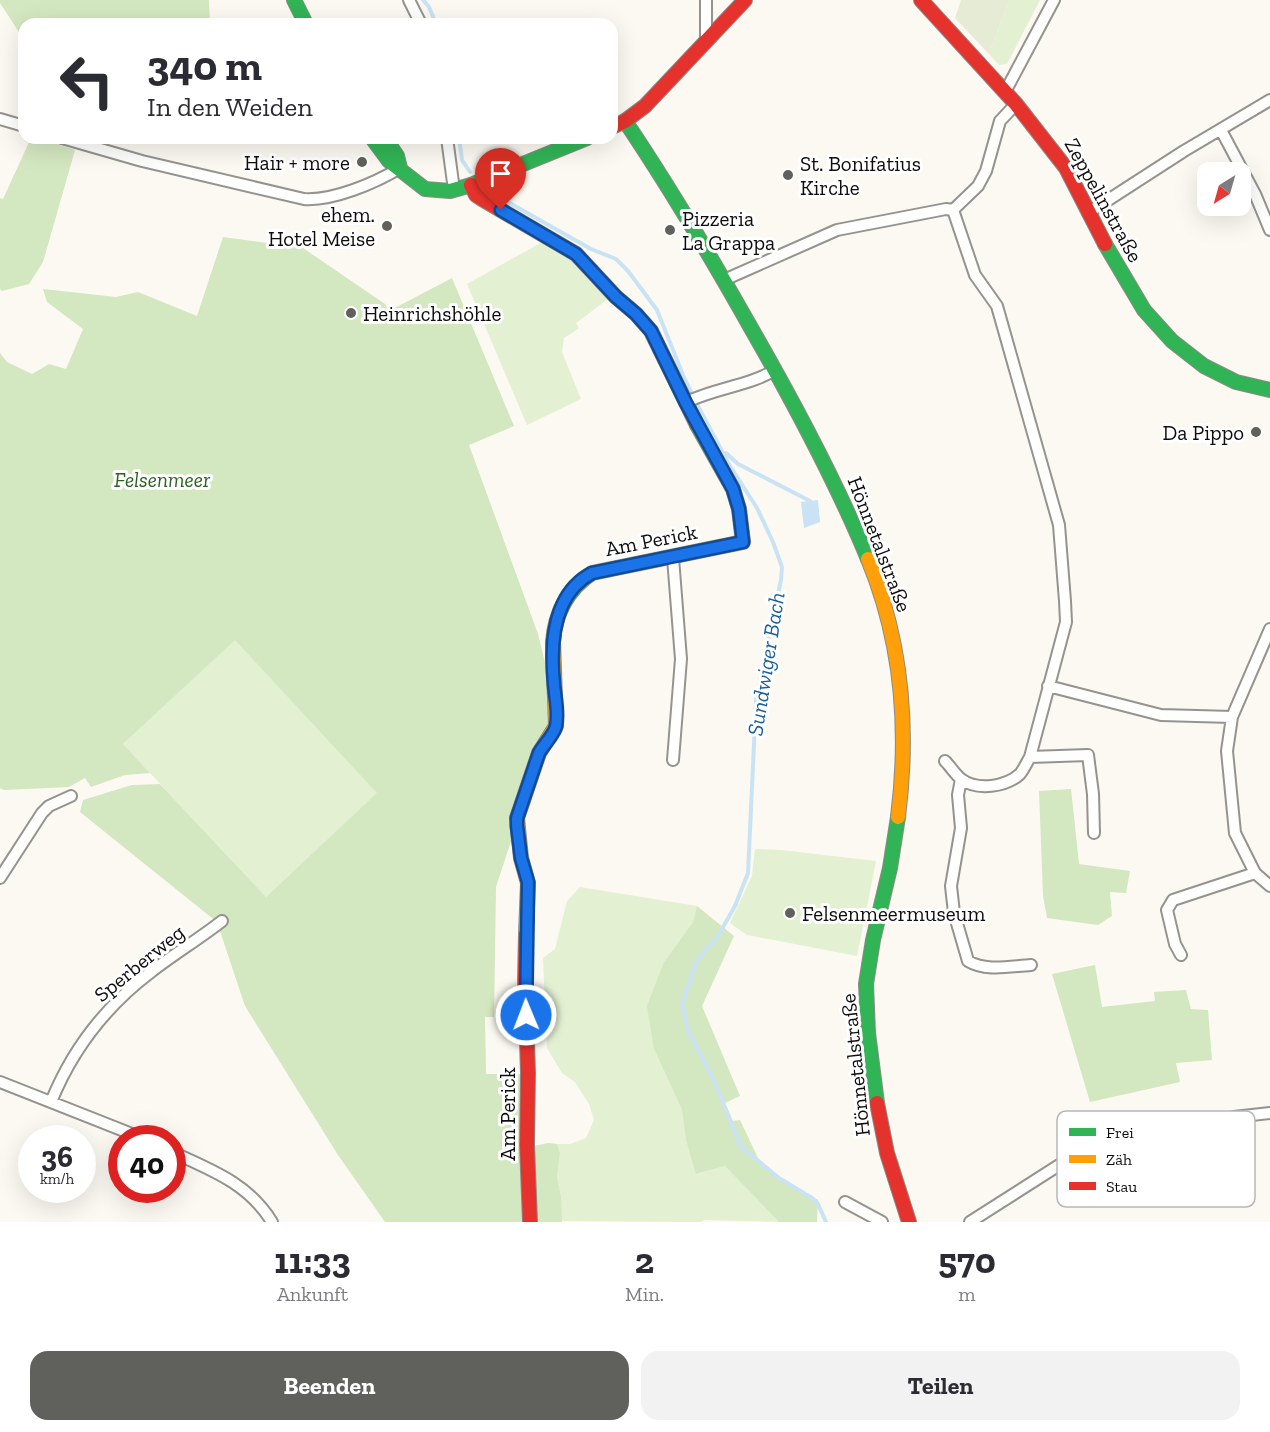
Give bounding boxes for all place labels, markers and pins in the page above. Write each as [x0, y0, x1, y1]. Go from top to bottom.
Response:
pin [475, 148, 526, 210]
place label: Hair + more [244, 150, 350, 175]
place label: St. Bonifatius Kirche [800, 151, 921, 200]
marker: Hair + more [355, 155, 369, 169]
marker: St. Bonifatius Kirche [781, 168, 795, 182]
place label: ehem. Hotel Meise [268, 202, 375, 251]
place label: Pizzeria La Grappa [682, 206, 775, 255]
marker: ehem. Hotel Meise [380, 219, 394, 233]
marker: Pizzeria La Grappa [663, 223, 677, 237]
place label: Heinrichshöhle [363, 301, 501, 326]
marker: Heinrichshöhle [344, 306, 358, 320]
place label: Da Pippo [1163, 420, 1244, 445]
marker: Da Pippo [1249, 425, 1263, 439]
place label: Felsenmeermuseum [802, 901, 985, 926]
marker: Felsenmeermuseum [783, 906, 797, 920]

